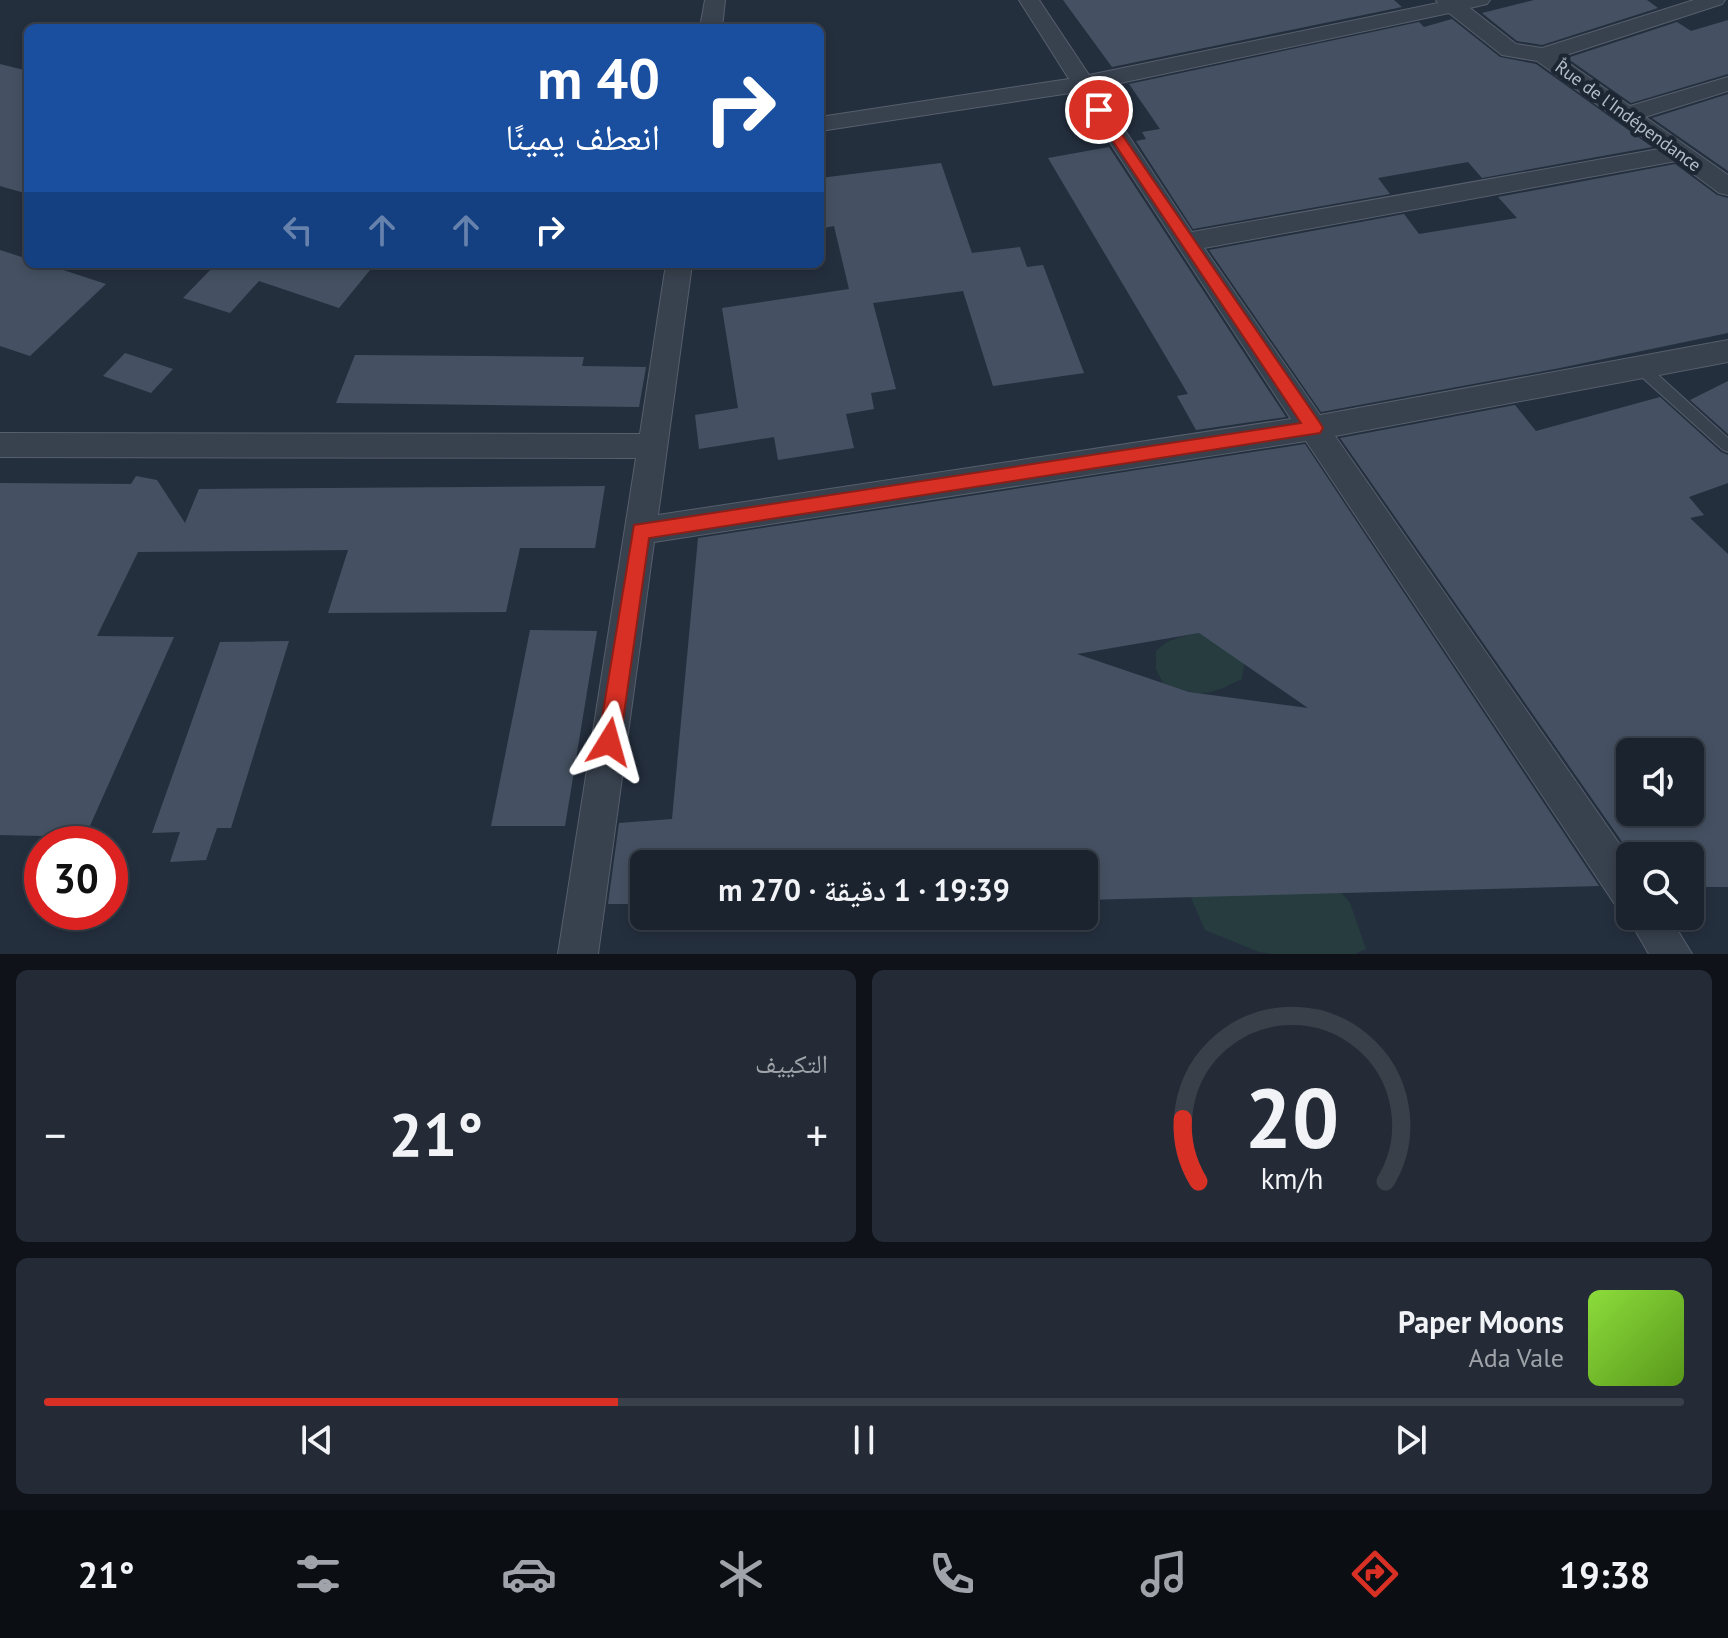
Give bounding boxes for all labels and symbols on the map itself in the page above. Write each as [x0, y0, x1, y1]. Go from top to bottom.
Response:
street label: ٌRue de l'Indépendance [1551, 55, 1706, 176]
pin [1065, 76, 1133, 144]
position arrow [567, 700, 651, 784]
speed limit sign: 30 [24, 826, 128, 930]

